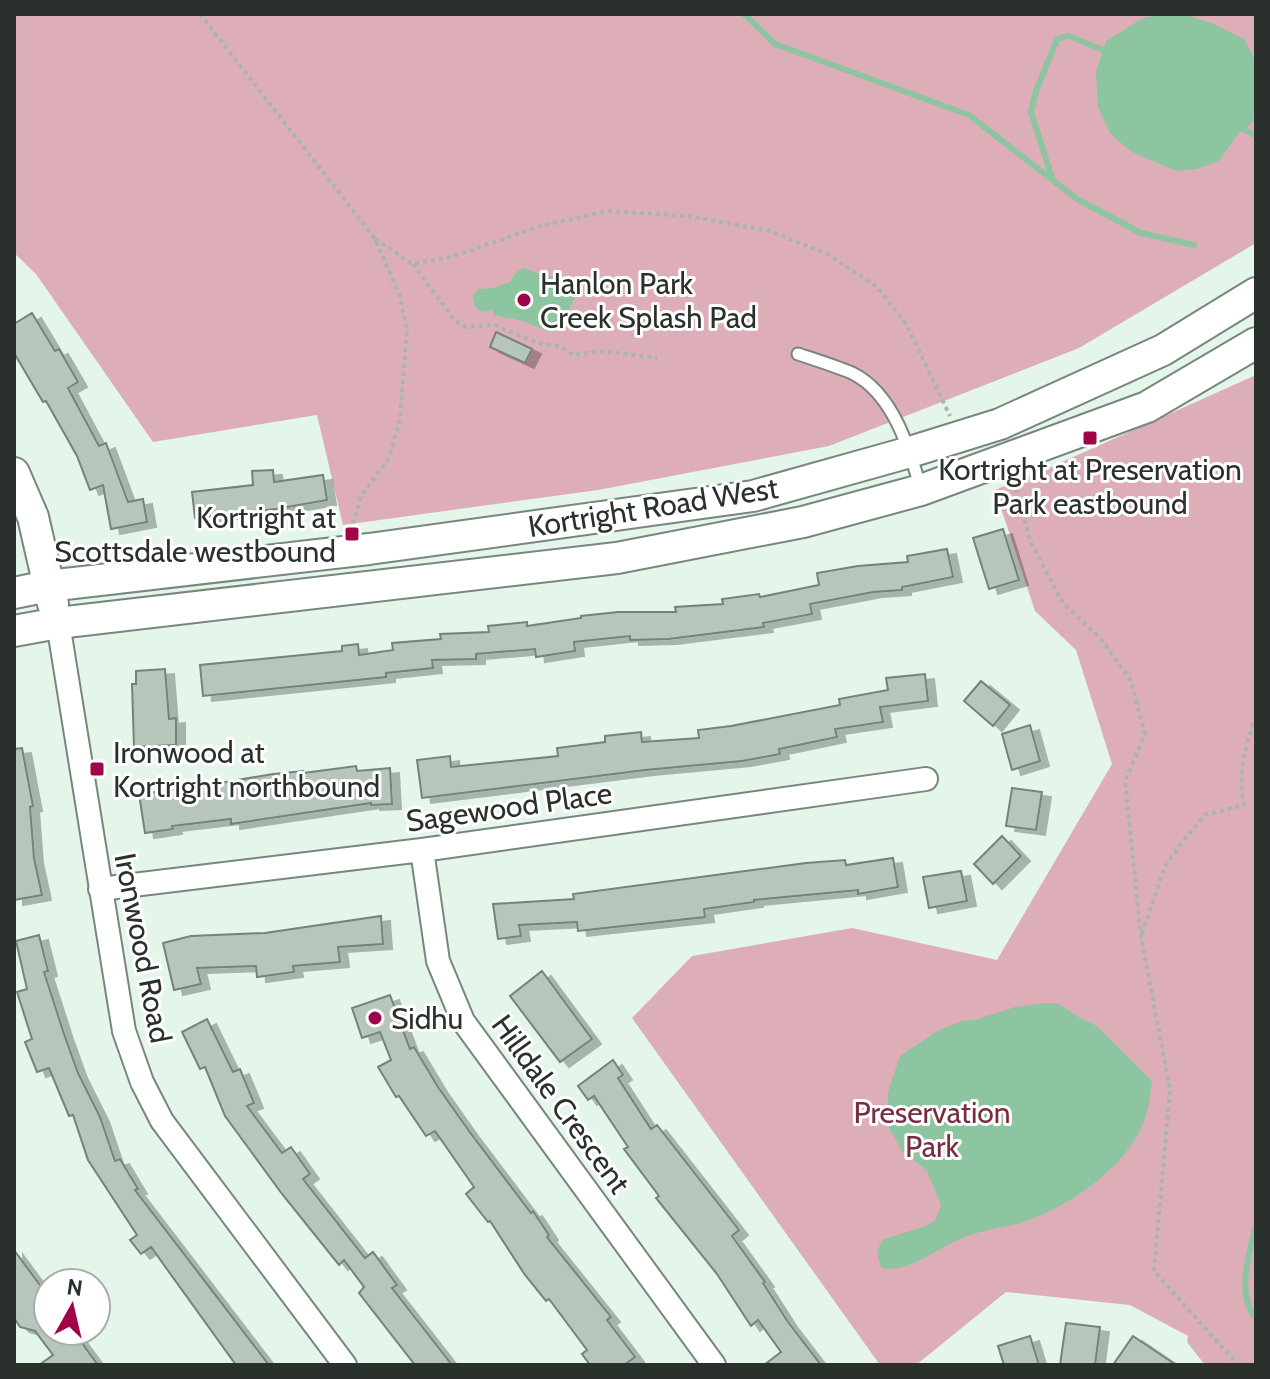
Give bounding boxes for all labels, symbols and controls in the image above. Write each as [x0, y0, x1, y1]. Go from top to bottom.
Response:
place label: Hanlon Park Creek Splash Pad [540, 265, 757, 336]
marker: Hanlon Park Creek Splash Pad [515, 291, 533, 309]
marker: Kortright at Preservation Park eastbound [1081, 429, 1099, 447]
place label: Kortright at Preservation Park eastbound [938, 451, 1242, 522]
street label: Kortright Road West [525, 469, 781, 545]
place label: Kortright at Scottsdale westbound [54, 499, 336, 570]
marker: Kortright at Scottsdale westbound [343, 525, 361, 543]
place label: Ironwood at Kortright northbound [113, 734, 380, 805]
marker: Ironwood at Kortright northbound [88, 760, 106, 778]
street label: Sagewood Place [404, 774, 614, 840]
street label: Ironwood Road [106, 850, 180, 1046]
place label: Sidhu [391, 1000, 463, 1037]
street label: Hilldale Crescent [484, 1007, 638, 1201]
marker: Sidhu [366, 1009, 384, 1027]
park label: Preservation Park [853, 1094, 1011, 1165]
north arrow [32, 1267, 112, 1347]
text: N [65, 1273, 84, 1302]

